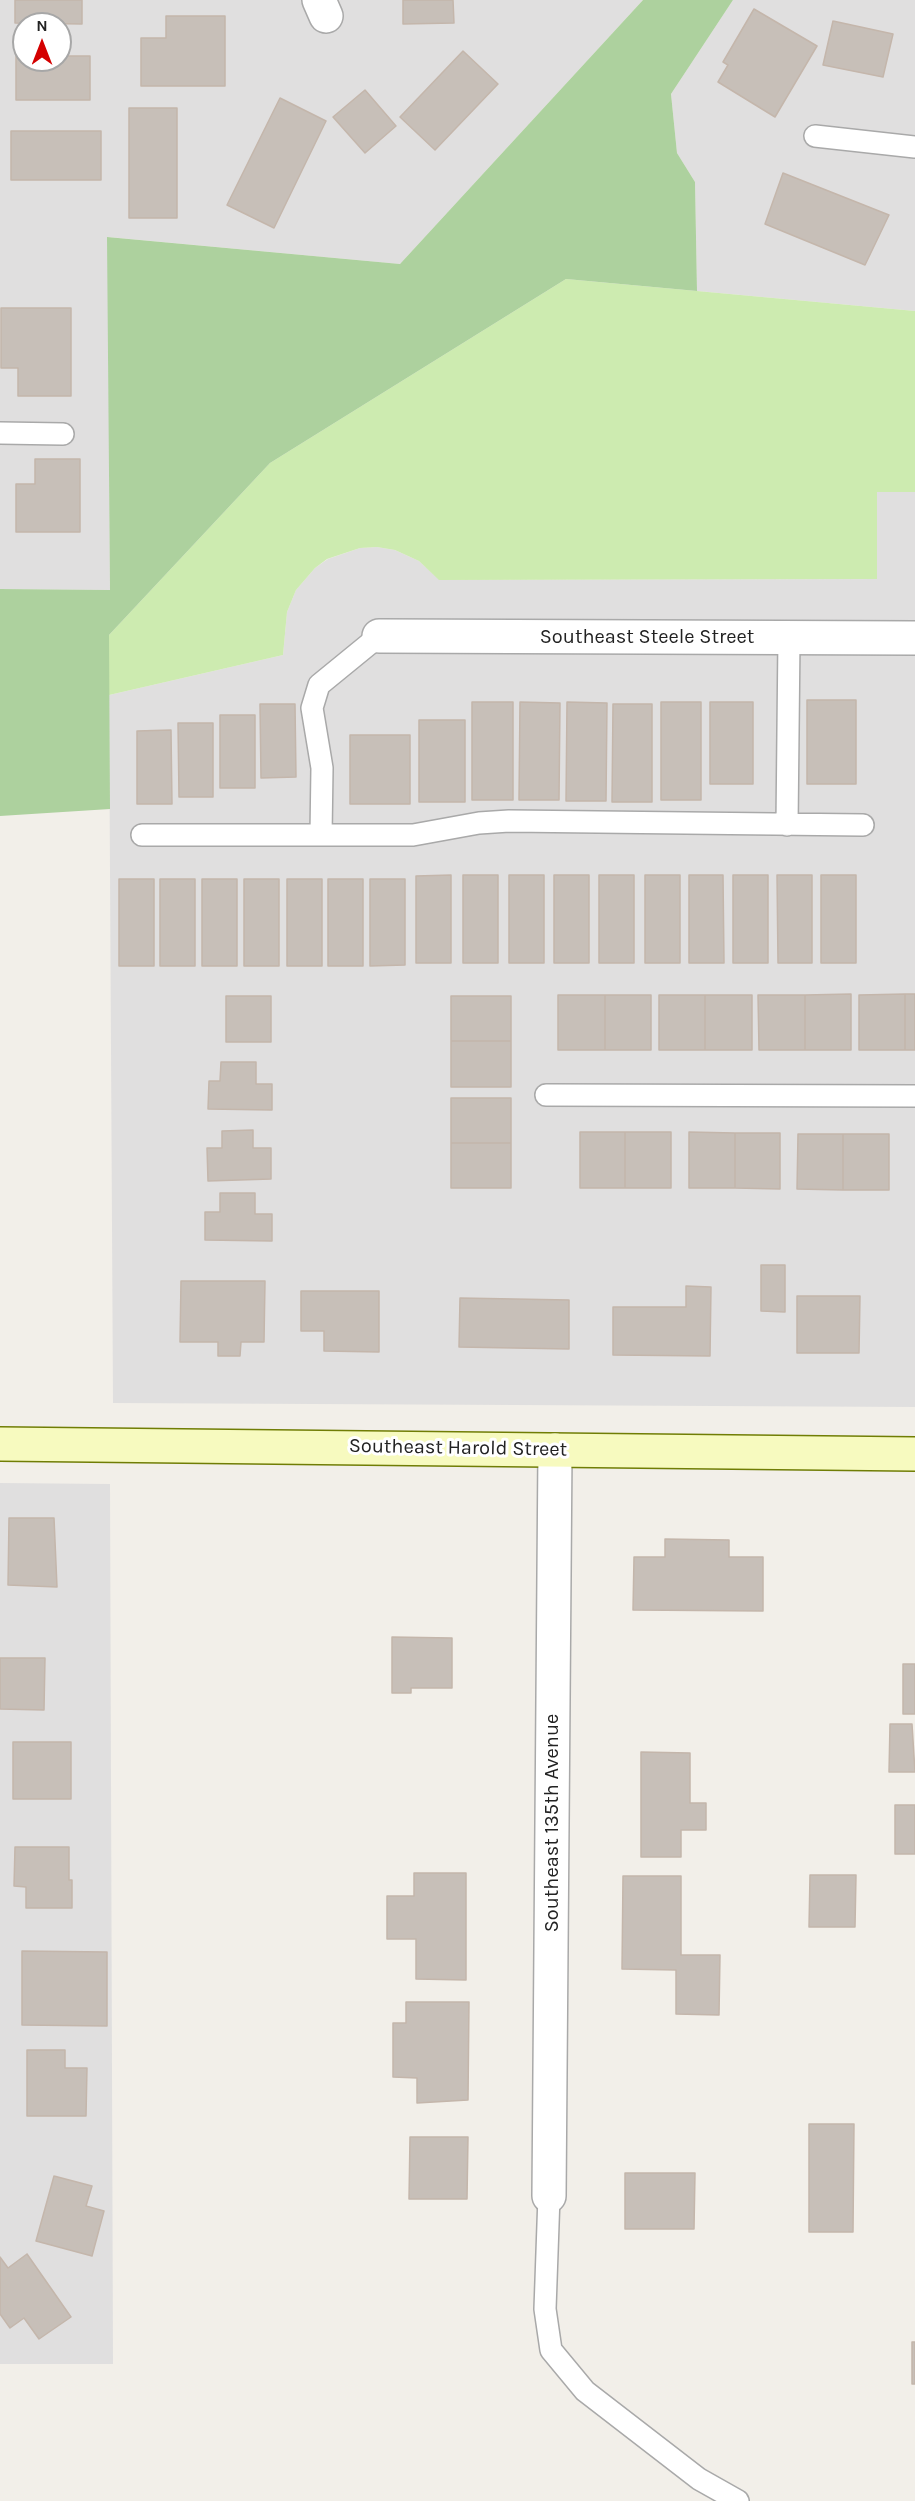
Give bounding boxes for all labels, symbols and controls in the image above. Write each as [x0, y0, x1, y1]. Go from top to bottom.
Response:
north arrow [12, 12, 72, 72]
text: N [36, 16, 48, 35]
street label: Southeast Steele Street [540, 625, 754, 649]
street label: Southeast Harold Street [349, 1434, 567, 1462]
street label: Southeast 135th Avenue [540, 1714, 564, 1932]

